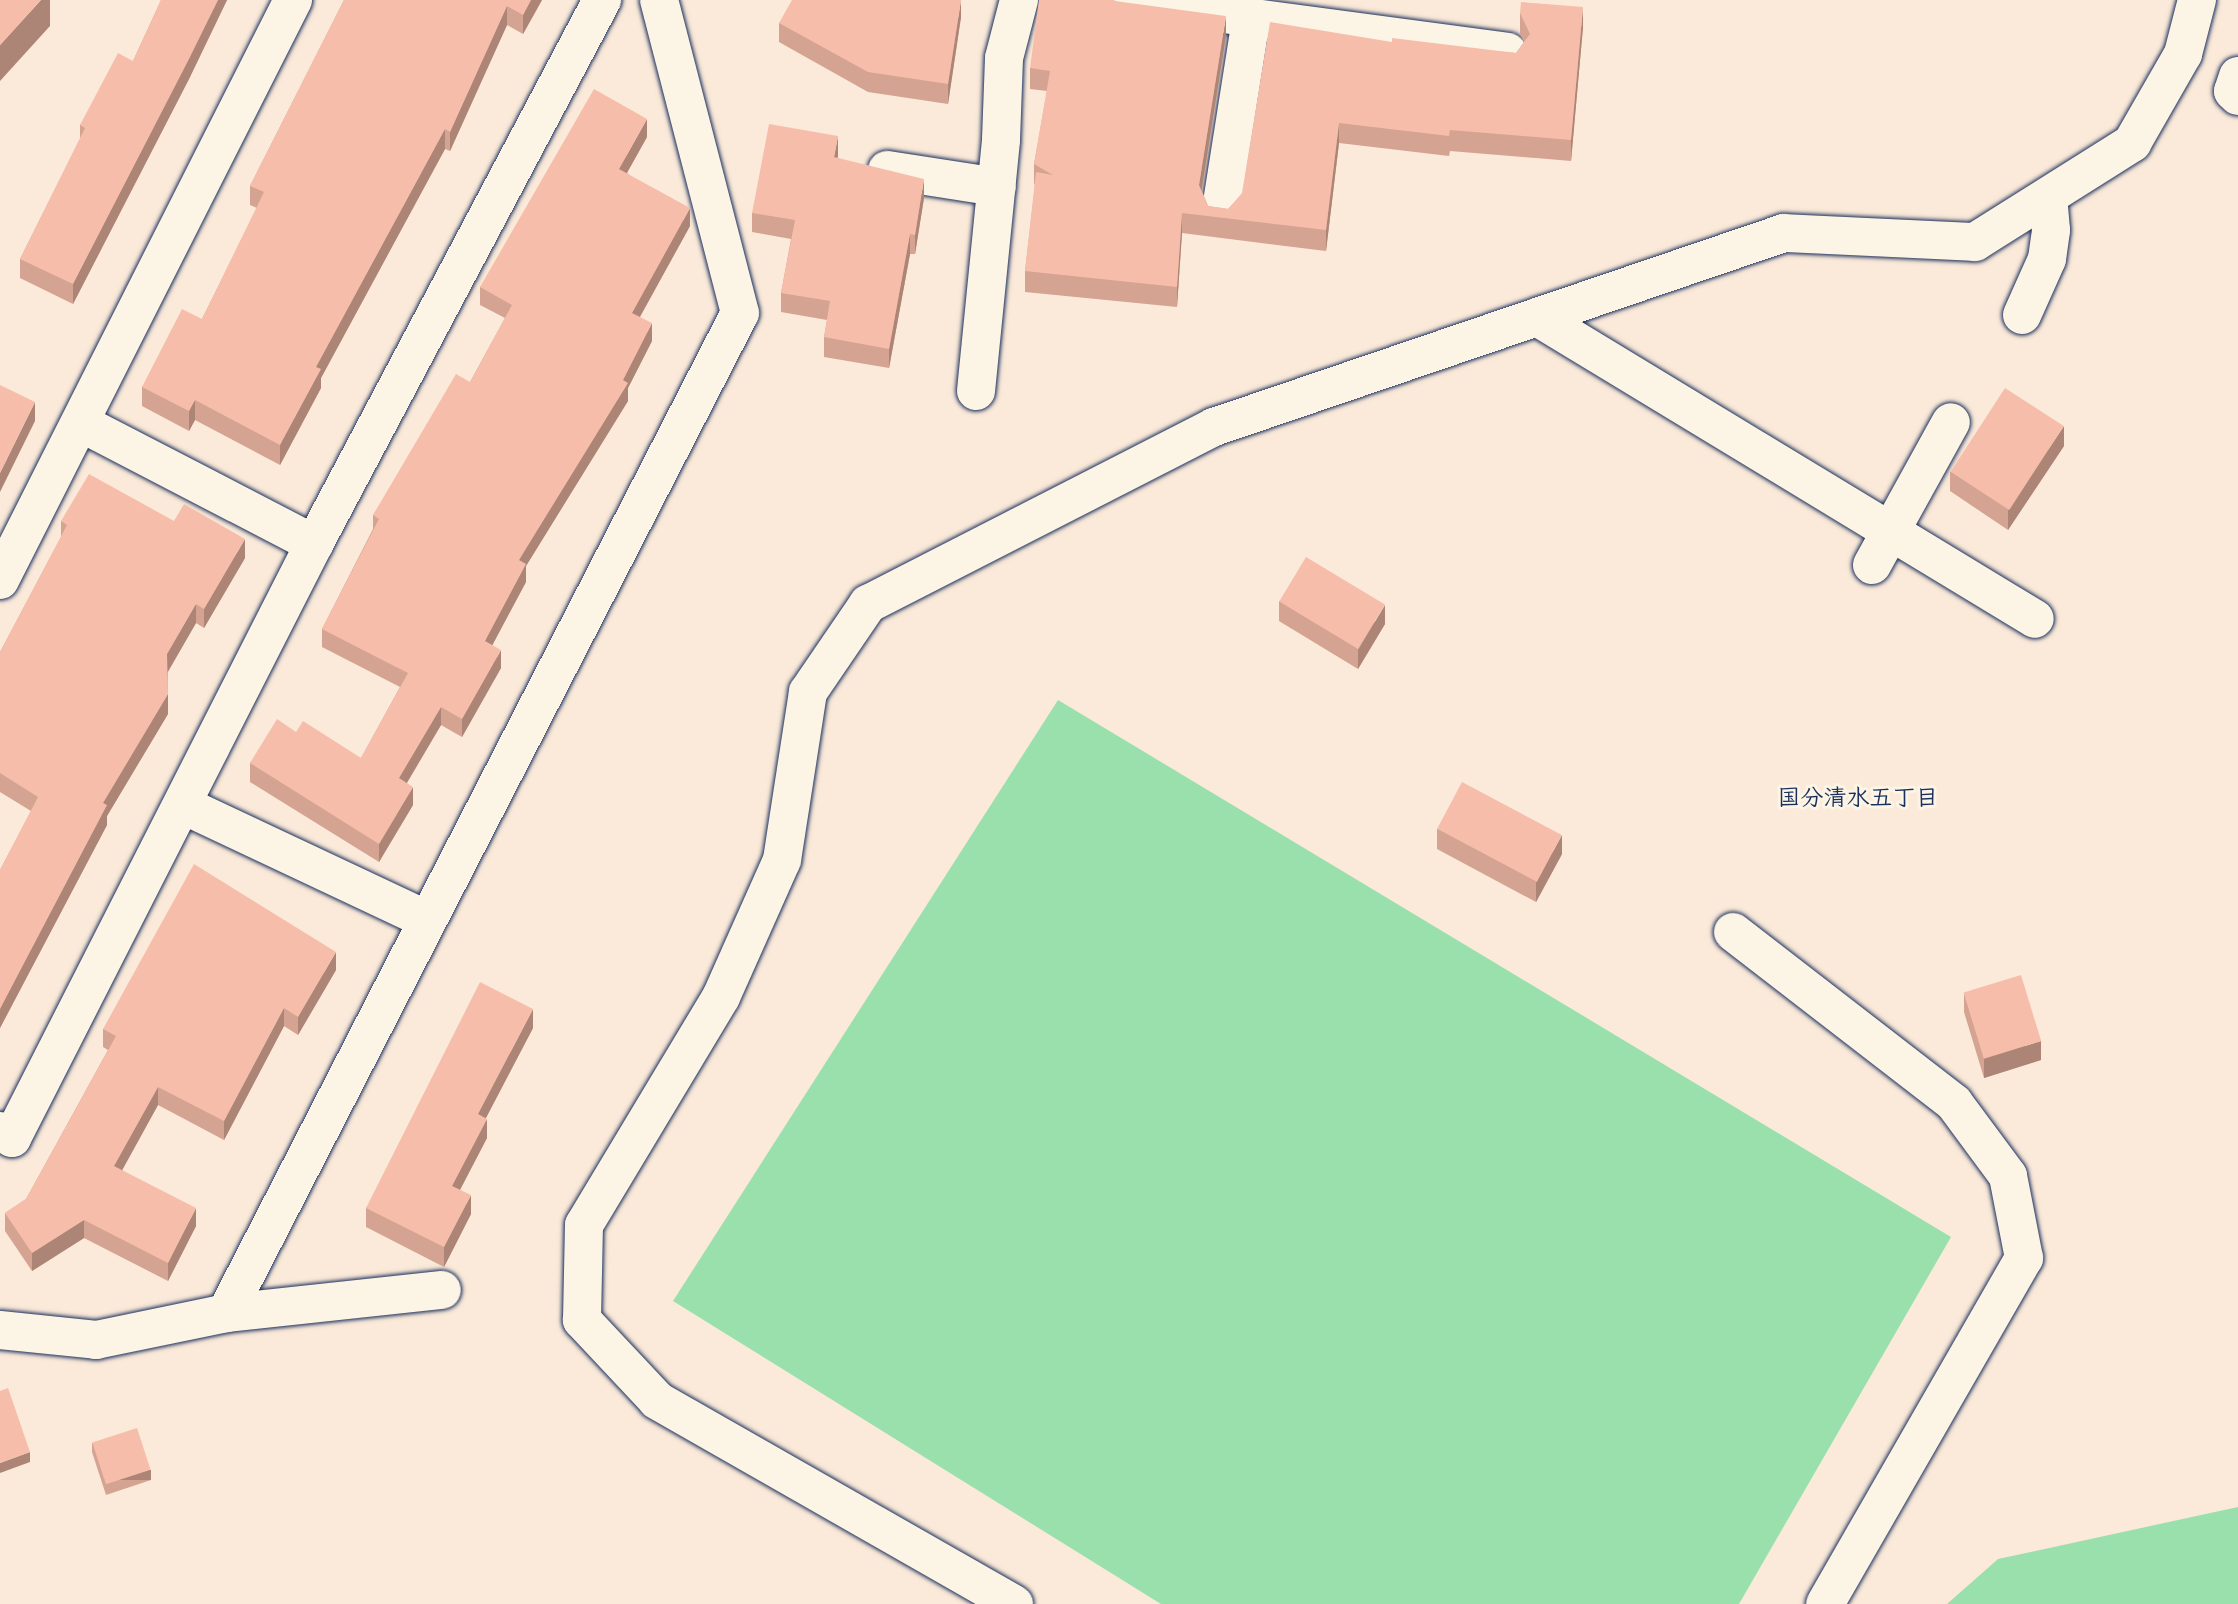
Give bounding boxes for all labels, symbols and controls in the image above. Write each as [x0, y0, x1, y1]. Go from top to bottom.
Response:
district label: 国分清水五丁目 [1778, 787, 1938, 815]

